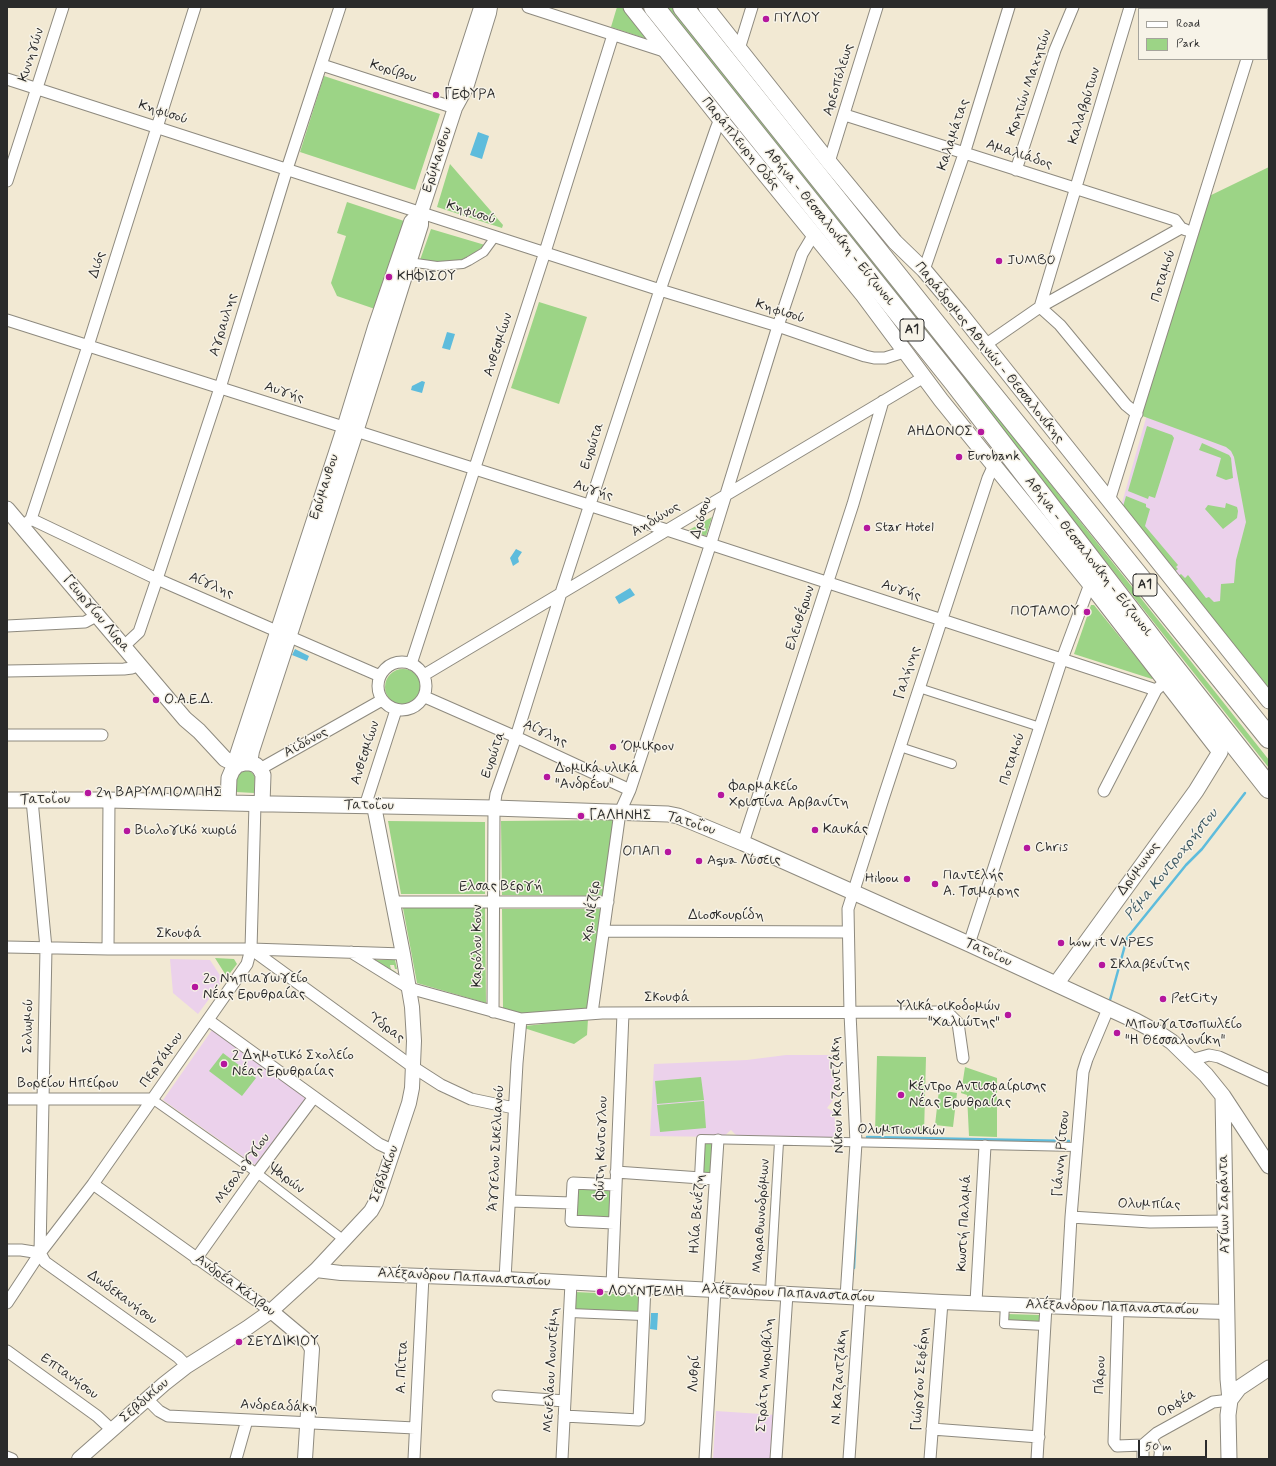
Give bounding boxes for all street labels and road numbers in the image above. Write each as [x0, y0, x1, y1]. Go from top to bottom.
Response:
street label: Κυνηγών [15, 26, 49, 84]
street label: Κρητών Μαχητών [1004, 27, 1056, 139]
street label: Αρεοπόλεως [820, 42, 858, 118]
street label: Κορίβου [368, 57, 418, 87]
street label: Καλαβρύτων [1065, 66, 1105, 146]
street label: Παράπλευρη Οδός [697, 94, 783, 194]
street label: Κηφισού [136, 97, 190, 129]
street label: Καλαμάτας [935, 97, 973, 173]
street label: Ερύμανθου [420, 125, 456, 195]
street label: Αμαλιάδος [984, 136, 1054, 174]
street label: Αθήνα - Θεσσαλονίκη - Εύζωνοι [760, 145, 898, 309]
street label: Κηφισού [444, 197, 498, 229]
street label: Ποταμού [1148, 248, 1180, 304]
street label: Διός [86, 250, 110, 280]
street label: Παράδρομος Αθηνών - Θεσσαλονίκης [911, 259, 1067, 447]
street label: Αγραυλης [206, 291, 242, 359]
street label: Κηφισού [753, 296, 807, 328]
street label: Ανθεσμίων [481, 311, 517, 379]
road number: Α1 [900, 319, 924, 341]
street label: Αυγής [262, 379, 306, 407]
street label: Ευρώτα [578, 420, 608, 472]
street label: Ερύμανθου [307, 452, 343, 522]
street label: Αθήνα - Θεσσαλονίκη - Εύζωνοι [1020, 474, 1156, 640]
street label: Αυγής [571, 477, 615, 505]
street label: Δρόσου [688, 495, 716, 541]
street label: Αηδώνος [629, 499, 683, 541]
street label: Αίγλης [186, 569, 236, 603]
street label: Γεωργίου Λύρα [59, 572, 133, 656]
road number: Α1 [1133, 574, 1157, 596]
street label: Αυγής [879, 577, 923, 605]
street label: Ελευθέρων [783, 584, 819, 652]
street label: Γαλήνης [891, 644, 925, 702]
street label: Αίγλης [520, 716, 570, 752]
street label: Ανθεσμίων [348, 719, 384, 787]
street label: Αϊδόνος [281, 724, 331, 762]
street label: Ευρώτα [478, 729, 510, 781]
street label: Ποταμού [997, 731, 1029, 787]
street label: Τατοΐου [20, 792, 70, 808]
street label: Τατοΐου [344, 797, 394, 815]
street label: Τατοΐου [665, 808, 717, 840]
street label: Δρύμωνος [1114, 839, 1164, 899]
street label: Ελσας Βεργή [459, 879, 543, 895]
street label: Χρ. Νέζερ [579, 879, 605, 943]
street label: Καρόλου Κουν [470, 905, 486, 987]
street label: Διοσκουρίδη [688, 908, 764, 924]
street label: Σκουφά [156, 926, 202, 942]
street label: Τατοΐου [962, 935, 1014, 971]
street label: Σκουφά [644, 990, 690, 1006]
street label: Σολωμού [20, 999, 38, 1053]
street label: Ύδρας [364, 1009, 408, 1047]
street label: Περγάμου [137, 1029, 187, 1091]
street label: Νίκου Καζαντζάκη [828, 1036, 848, 1154]
street label: Βορείου Ηπείρου [18, 1076, 118, 1092]
street label: Άγγελου Σικελιανού [485, 1084, 509, 1212]
street label: Φώτη Κόντογλου [592, 1096, 612, 1200]
street label: Γιάννη Ρίτσου [1050, 1110, 1074, 1198]
street label: Ολυμπιονικών [857, 1122, 945, 1140]
street label: Μεσολογγίου [212, 1130, 274, 1208]
street label: Σεβδικίου [367, 1143, 403, 1205]
street label: Αγίων Σαράντα [1216, 1154, 1234, 1254]
street label: Μαραθωνοδρόμων [750, 1158, 774, 1274]
street label: Ψαρών [265, 1160, 307, 1198]
street label: Ηλία Βενέζη [687, 1174, 709, 1254]
street label: Κωστή Παλαμά [954, 1174, 976, 1272]
street label: Ολυμπίας [1118, 1196, 1180, 1214]
street label: Ανδρέα Κάλβου [192, 1251, 278, 1321]
street label: Αλέξανδρου Παπαναστασίου [377, 1265, 551, 1291]
street label: Δωδεκανήσου [84, 1267, 160, 1329]
street label: Αλέξανδρου Παπαναστασίου [701, 1281, 875, 1307]
street label: Αλέξανδρου Παπαναστασίου [1025, 1297, 1199, 1319]
street label: Μενελάου Λουντέμη [540, 1307, 564, 1433]
street label: Στράτη Μυριβίλη [754, 1317, 778, 1433]
street label: Γιώργου Σεφέρη [909, 1326, 933, 1432]
street label: Ν. Καζαντζάκη [828, 1329, 852, 1425]
street label: Α. Πίττα [393, 1340, 413, 1394]
street label: Επτανήσου [37, 1350, 101, 1404]
street label: Λυθρί [686, 1355, 704, 1393]
street label: Πάρου [1092, 1356, 1110, 1394]
street label: Σεβδικίου [117, 1375, 173, 1427]
street label: Ορφέα [1154, 1386, 1200, 1422]
street label: Ανδρεαδάκη [240, 1397, 318, 1417]

